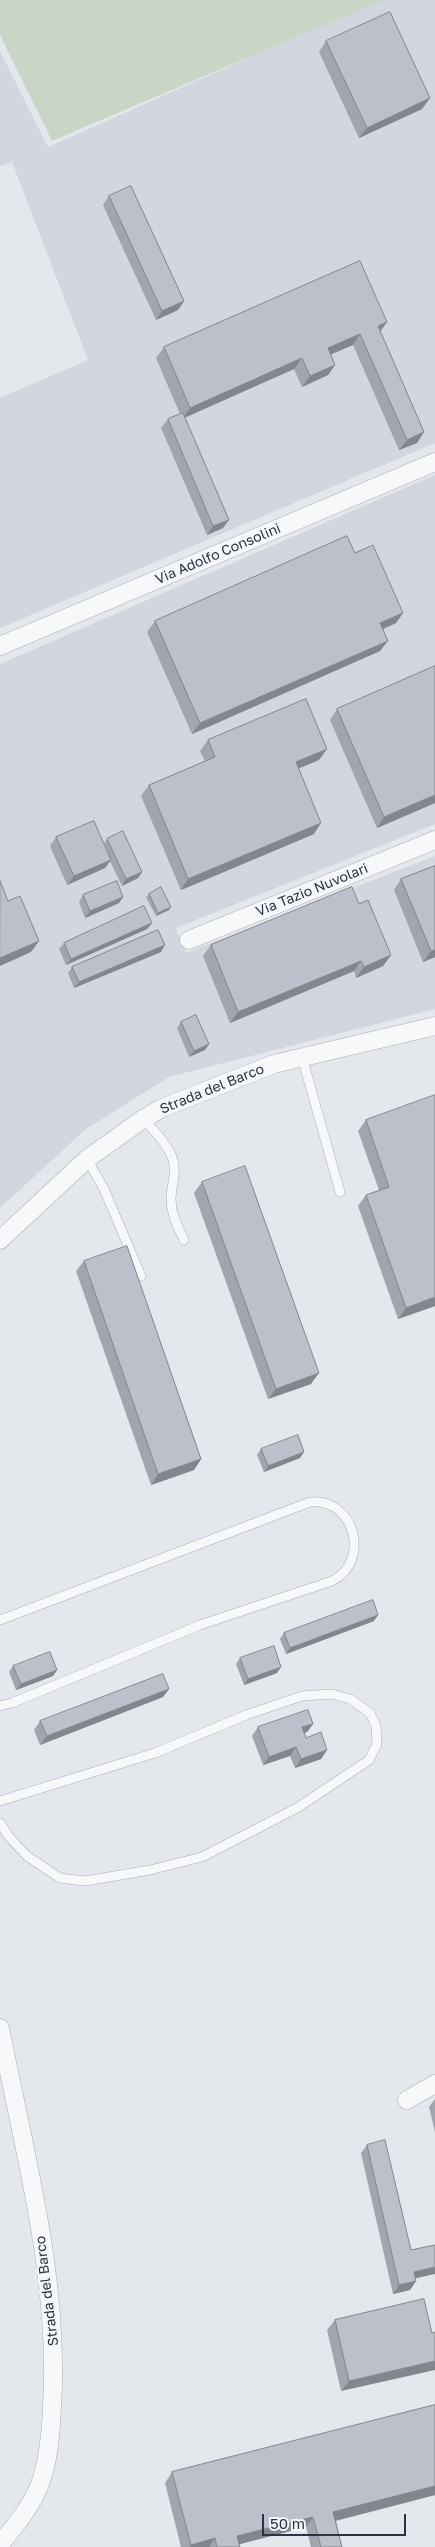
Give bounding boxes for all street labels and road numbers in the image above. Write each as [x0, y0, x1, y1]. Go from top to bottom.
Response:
street label: Via Adolfo Consolini [153, 520, 283, 588]
street label: Via Tazio Nuvolari [254, 860, 370, 920]
street label: Strada del Barco [157, 1060, 267, 1118]
street label: Strada del Barco [32, 2235, 62, 2347]

